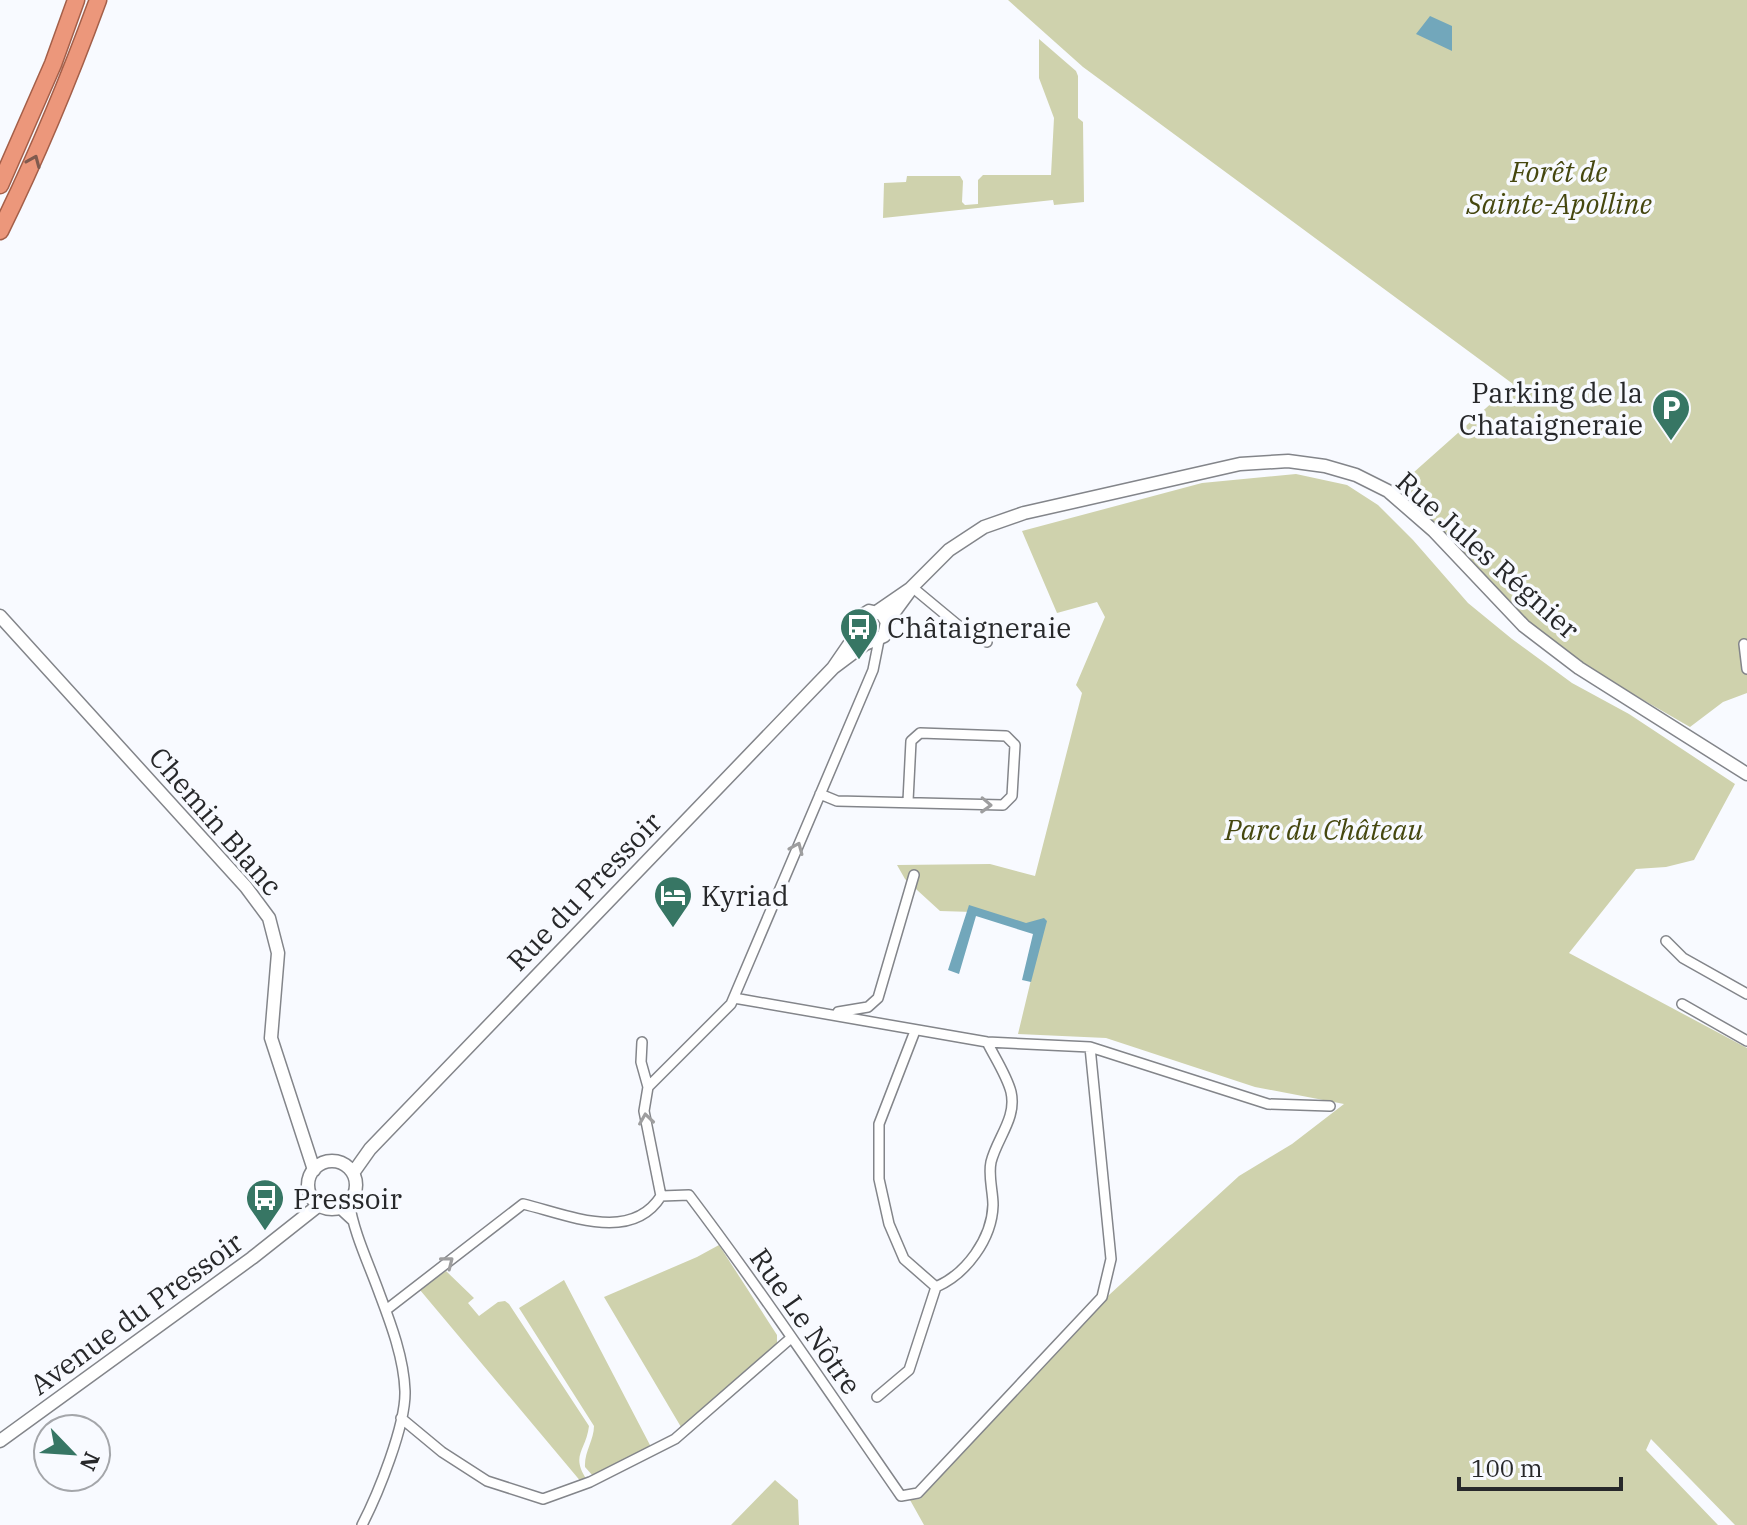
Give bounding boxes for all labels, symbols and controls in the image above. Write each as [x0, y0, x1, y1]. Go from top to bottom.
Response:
park label: Forêt de Sainte-Apolline [1465, 153, 1652, 222]
one-way arrow [24, 155, 40, 169]
place label: Parking de la Chataigneraie [1459, 374, 1643, 443]
parking icon: Parking de la Chataigneraie [1650, 387, 1692, 442]
street label: Rue Jules Régnier [1389, 463, 1588, 647]
bus stop icon: Châtaigneraie [838, 606, 880, 661]
place label: Châtaigneraie [887, 609, 1071, 646]
street label: Chemin Blanc [141, 739, 291, 903]
one-way arrow [980, 796, 993, 813]
street label: Rue du Pressoir [499, 803, 670, 978]
park label: Parc du Château [1224, 811, 1423, 848]
one-way arrow [787, 842, 803, 857]
hotel icon: Kyriad [652, 874, 694, 929]
place label: Kyriad [701, 877, 789, 914]
one-way arrow [638, 1113, 655, 1126]
bus stop icon: Pressoir [244, 1177, 286, 1232]
place label: Pressoir [293, 1180, 402, 1217]
street label: Avenue du Pressoir [22, 1223, 250, 1403]
street label: Rue Le Nôtre [742, 1241, 870, 1401]
one-way arrow [439, 1258, 454, 1272]
north arrow [32, 1413, 112, 1493]
scale bar [1459, 1441, 1621, 1491]
text: N [74, 1448, 107, 1476]
text: 100 m [1471, 1452, 1543, 1484]

